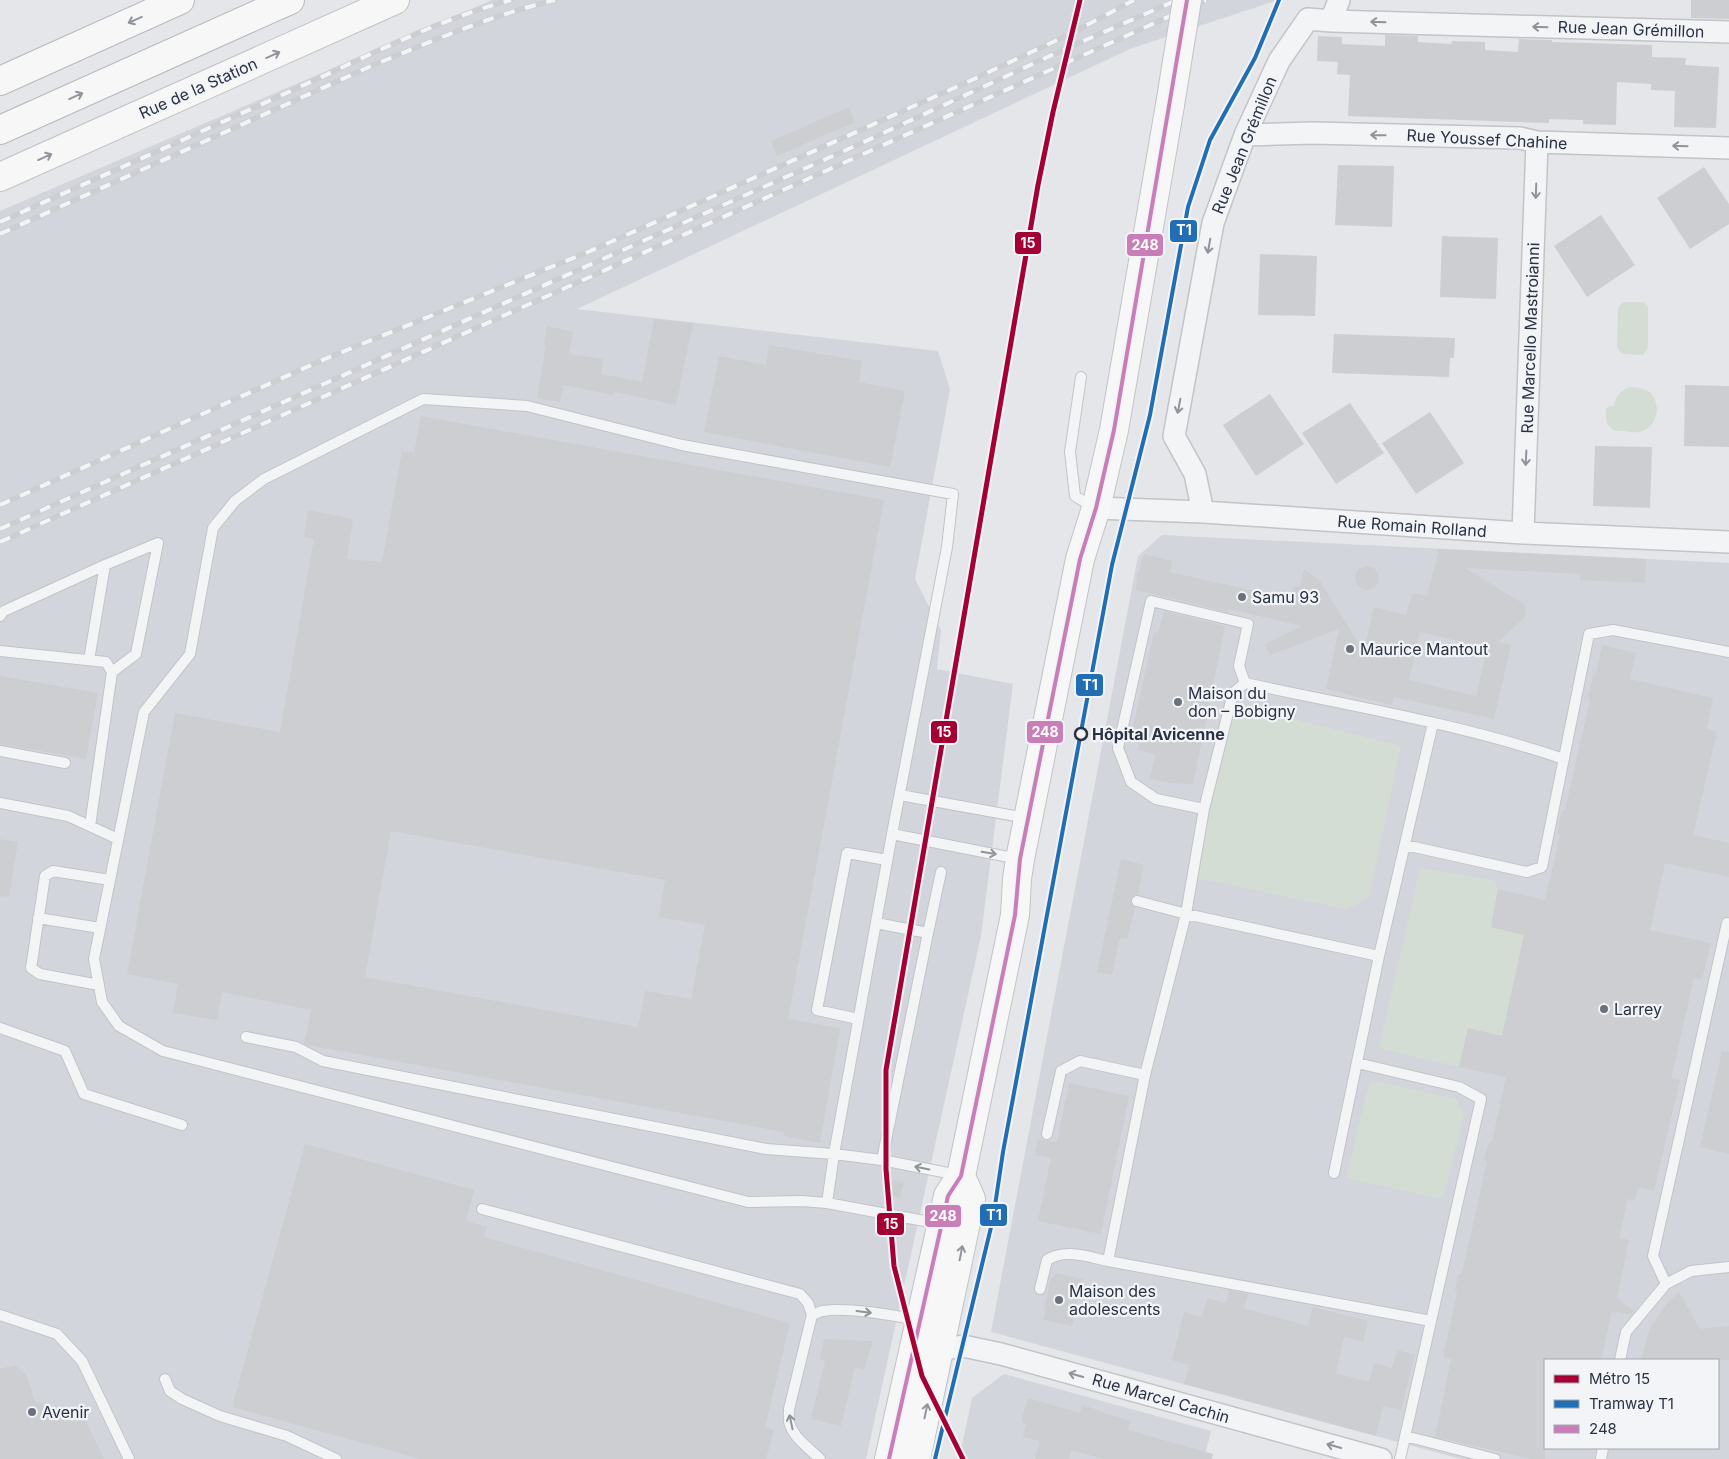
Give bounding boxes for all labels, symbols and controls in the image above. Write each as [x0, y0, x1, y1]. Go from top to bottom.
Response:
one-way arrow [128, 16, 143, 25]
street label: Rue Jean Grémillon [1557, 16, 1705, 42]
one-way arrow [1370, 18, 1386, 27]
one-way arrow [1533, 22, 1549, 31]
one-way arrow [265, 49, 280, 59]
street label: Rue de la Station [136, 53, 260, 123]
street label: Rue Jean Grémillon [1207, 73, 1281, 217]
one-way arrow [68, 90, 83, 100]
street label: Rue Youssef Chahine [1406, 125, 1568, 153]
one-way arrow [1371, 130, 1387, 140]
one-way arrow [1673, 142, 1689, 151]
one-way arrow [37, 152, 52, 161]
one-way arrow [1531, 183, 1540, 199]
line badge: T1 [1169, 219, 1198, 243]
text: T1 [1176, 221, 1192, 238]
line badge: 15 [1014, 231, 1042, 255]
line badge: 248 [1126, 233, 1164, 257]
text: 15 [1021, 234, 1036, 251]
text: 248 [1131, 236, 1159, 253]
one-way arrow [1203, 238, 1213, 254]
street label: Rue Marcello Mastroianni [1517, 242, 1543, 434]
one-way arrow [1174, 398, 1184, 414]
one-way arrow [1521, 450, 1530, 466]
street label: Rue Romain Rolland [1337, 511, 1487, 541]
place label: Samu 93 [1252, 587, 1319, 607]
marker: Samu 93 [1236, 591, 1248, 603]
place label: Maurice Mantout [1360, 639, 1488, 659]
marker: Maurice Mantout [1344, 643, 1356, 655]
line badge: T1 [1075, 673, 1104, 697]
text: T1 [1082, 676, 1098, 693]
place label: Maison du don – Bobigny [1188, 683, 1296, 721]
marker: Maison du don – Bobigny [1172, 696, 1184, 708]
line badge: 15 [930, 720, 958, 744]
line badge: 248 [1026, 720, 1064, 744]
text: 15 [937, 723, 952, 740]
text: 248 [1031, 723, 1059, 740]
place label: Hôpital Avicenne [1092, 724, 1225, 744]
marker: Hôpital Avicenne [1074, 727, 1088, 741]
one-way arrow [981, 849, 997, 859]
place label: Larrey [1614, 999, 1662, 1019]
marker: Larrey [1598, 1003, 1610, 1015]
one-way arrow [914, 1163, 930, 1172]
line badge: T1 [979, 1203, 1008, 1227]
line badge: 248 [924, 1204, 962, 1228]
text: T1 [986, 1206, 1002, 1223]
text: 248 [929, 1207, 957, 1224]
line badge: 15 [876, 1212, 905, 1236]
text: 15 [884, 1215, 899, 1232]
one-way arrow [956, 1245, 966, 1261]
place label: Maison des adolescents [1069, 1281, 1160, 1319]
marker: Maison des adolescents [1053, 1294, 1065, 1306]
one-way arrow [855, 1307, 871, 1317]
legend [1544, 1359, 1719, 1449]
one-way arrow [1068, 1369, 1084, 1379]
street label: Rue Marcel Cachin [1090, 1369, 1232, 1427]
text: Métro 15 [1589, 1369, 1650, 1388]
text: Tramway T1 [1589, 1394, 1674, 1413]
place label: Avenir [42, 1402, 89, 1422]
one-way arrow [922, 1404, 931, 1420]
marker: Avenir [26, 1406, 38, 1418]
one-way arrow [786, 1414, 795, 1430]
text: 248 [1589, 1419, 1617, 1438]
one-way arrow [1326, 1441, 1342, 1450]

